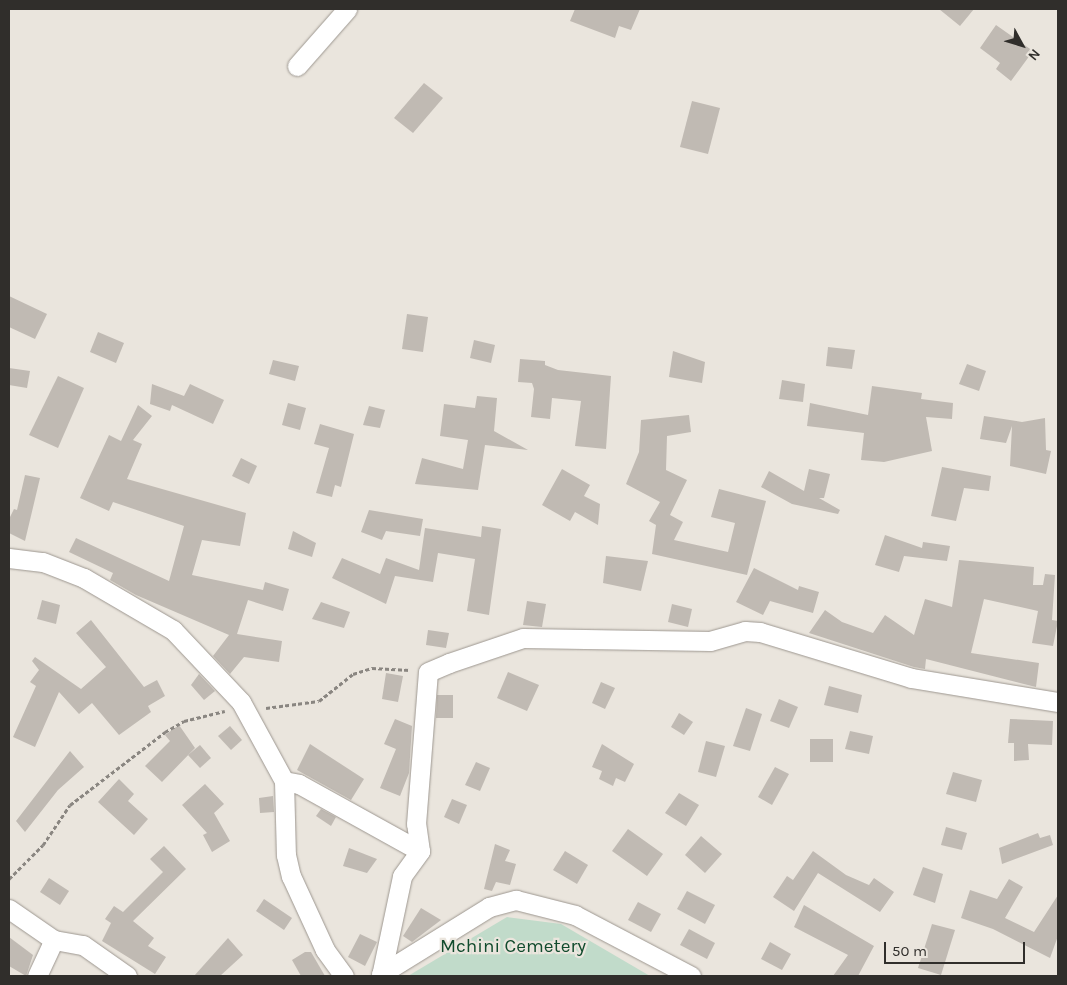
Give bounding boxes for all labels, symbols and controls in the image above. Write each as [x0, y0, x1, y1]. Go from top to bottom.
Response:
north arrow [997, 20, 1047, 70]
text: N [1024, 45, 1044, 64]
scale bar [887, 932, 1028, 964]
park label: Mchini Cemetery [440, 936, 586, 958]
text: 50 m [892, 942, 927, 960]

